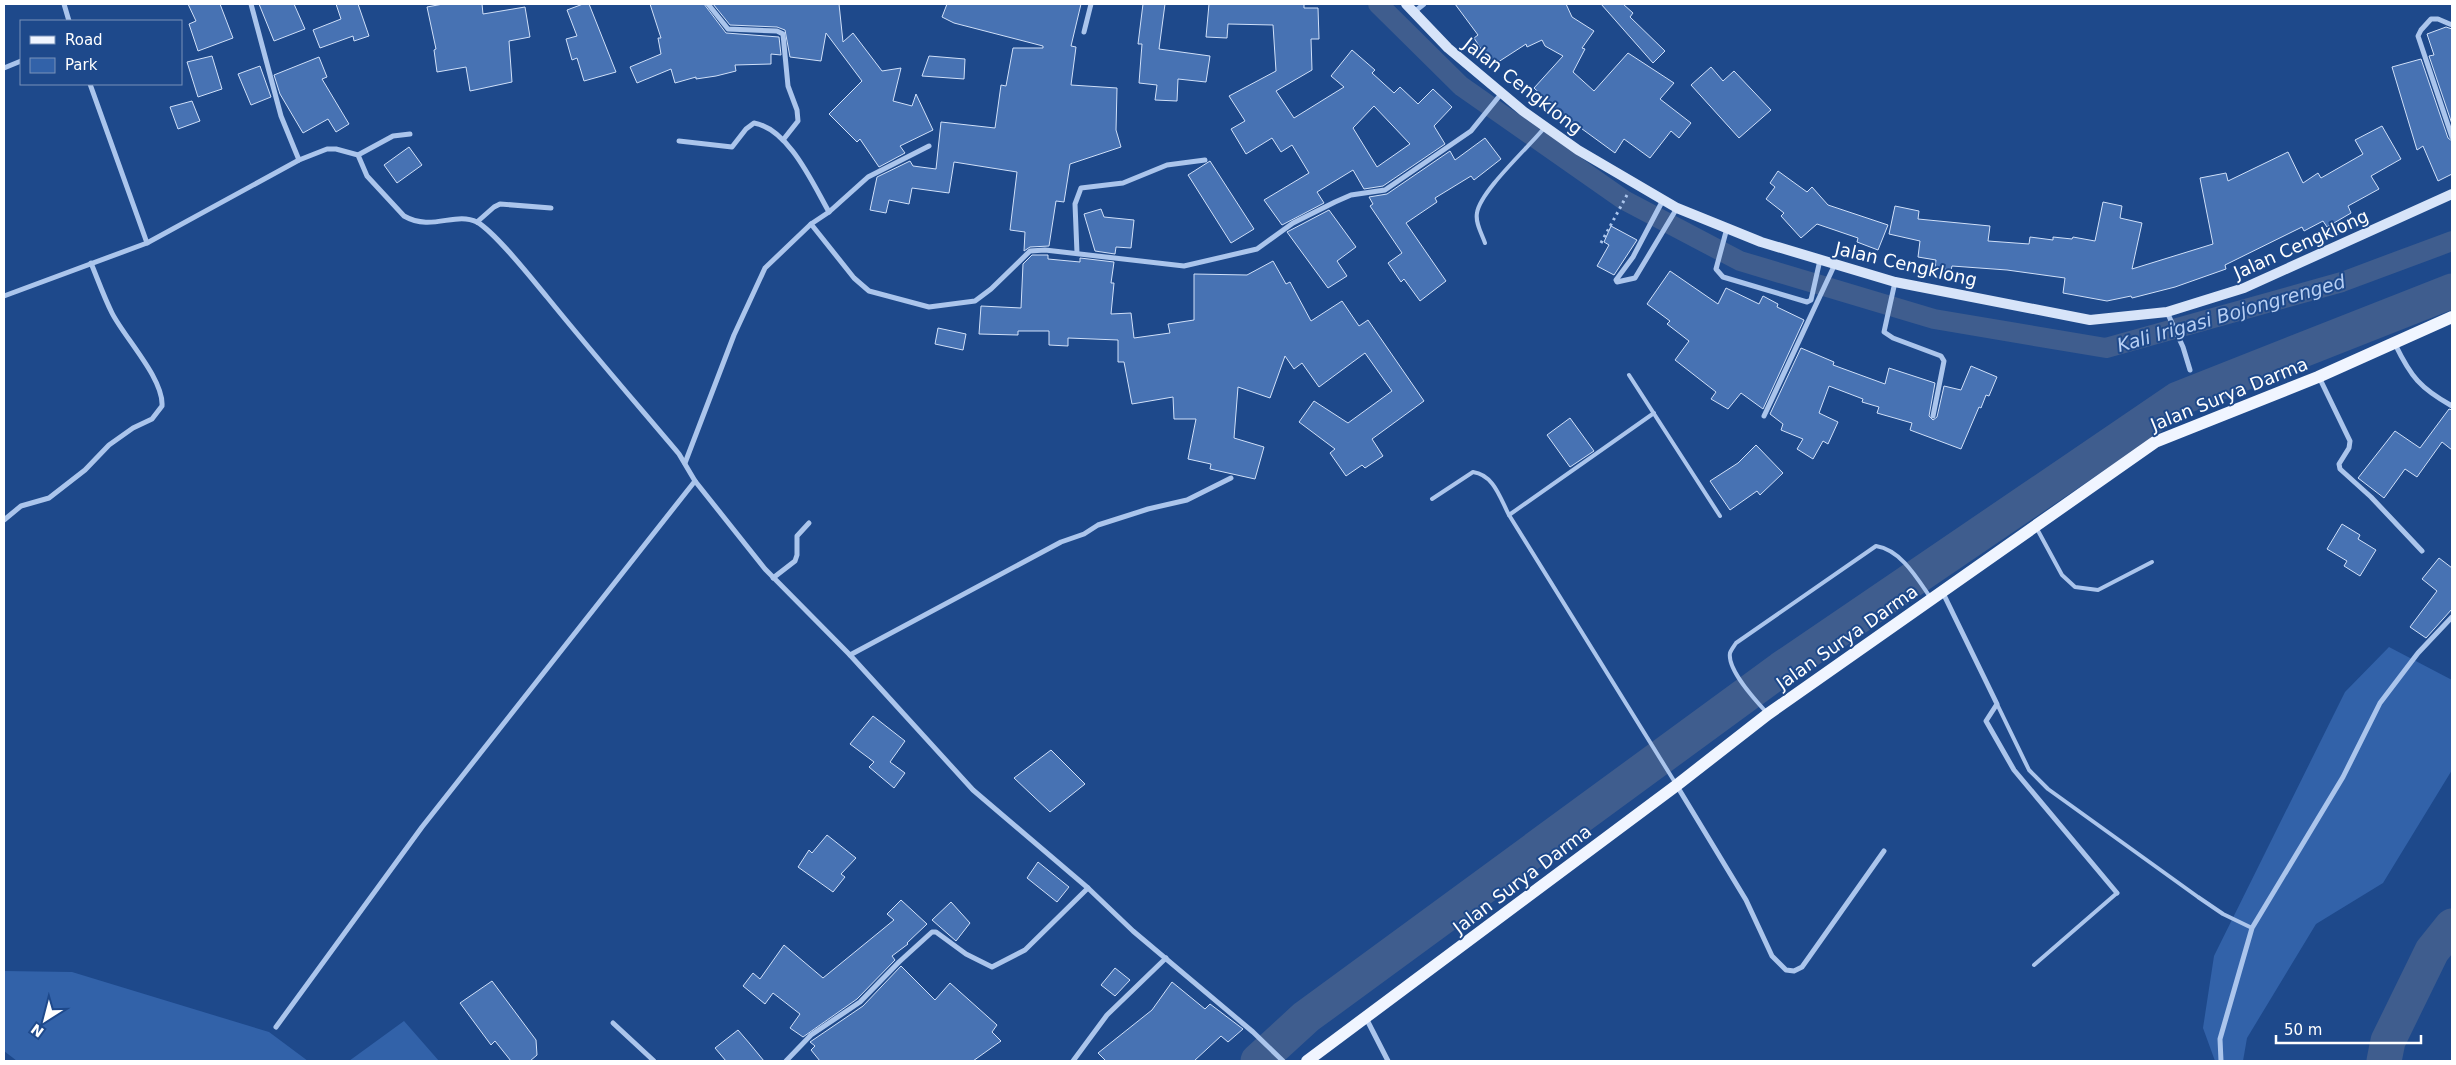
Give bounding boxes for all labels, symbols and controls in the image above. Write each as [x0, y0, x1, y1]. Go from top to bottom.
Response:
legend [20, 20, 182, 85]
text: Road [65, 31, 103, 49]
street label: Jalan Cengklong [1459, 32, 1587, 139]
text: Park [65, 56, 98, 74]
street label: Jalan Cengklong [2229, 205, 2372, 284]
street label: Jalan Cengklong [1832, 237, 1979, 291]
water label: Kali Irigasi Bojongrenged [2114, 270, 2349, 356]
street label: Jalan Surya Darma [2146, 353, 2311, 436]
street label: Jalan Surya Darma [1771, 580, 1922, 694]
street label: Jalan Surya Darma [1448, 820, 1595, 938]
north arrow [20, 995, 70, 1045]
scale bar [2276, 1012, 2421, 1044]
text: N [28, 1021, 47, 1040]
text: 50 m [2284, 1021, 2322, 1039]

